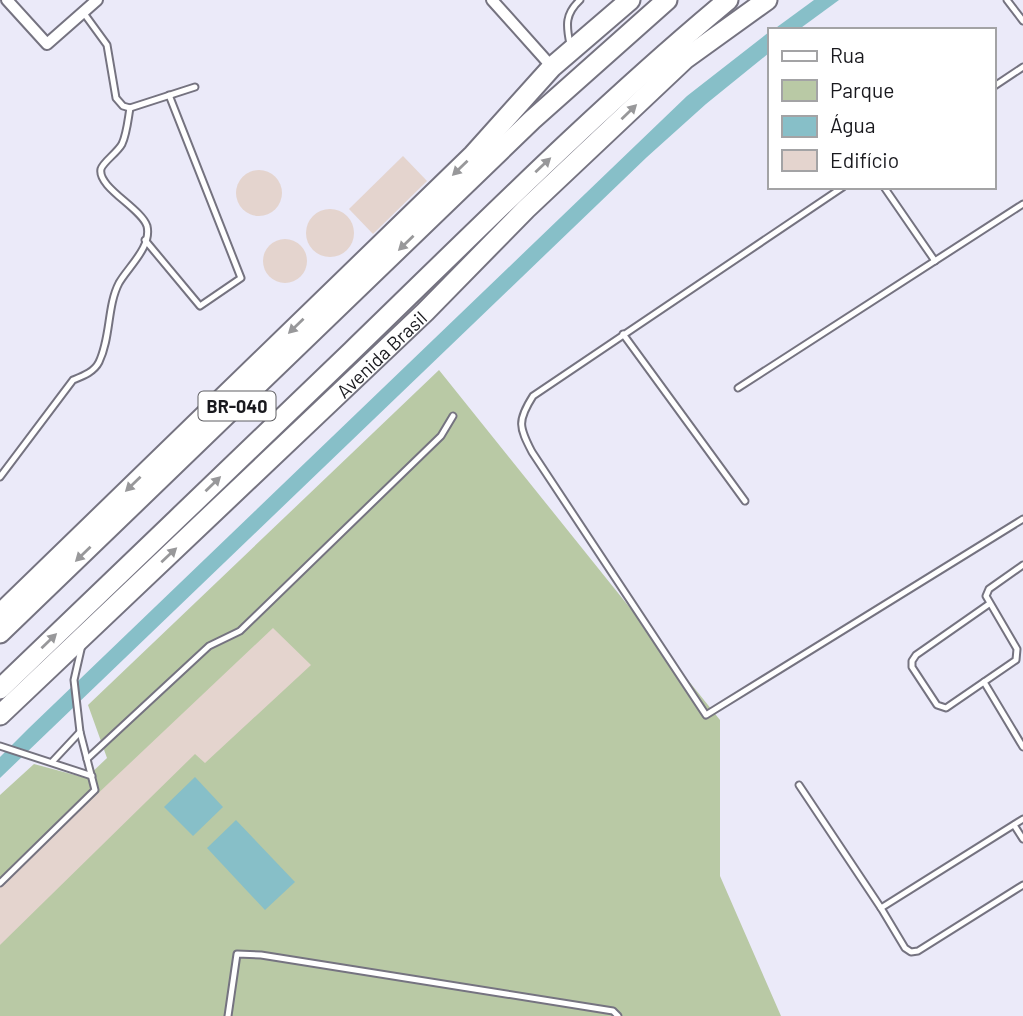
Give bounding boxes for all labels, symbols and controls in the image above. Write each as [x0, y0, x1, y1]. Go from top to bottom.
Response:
legend [768, 28, 995, 189]
text: Rua [830, 42, 865, 67]
text: Parque [830, 77, 895, 102]
one-way arrow [620, 104, 637, 120]
text: Água [830, 112, 876, 137]
text: Edifício [830, 147, 899, 172]
one-way arrow [534, 157, 552, 173]
one-way arrow [452, 160, 469, 176]
one-way arrow [398, 235, 415, 251]
street label: Avenida Brasil [331, 306, 431, 402]
one-way arrow [288, 317, 305, 333]
road number: BR-040 [198, 392, 276, 420]
one-way arrow [205, 475, 222, 492]
one-way arrow [124, 476, 141, 493]
one-way arrow [75, 545, 92, 562]
one-way arrow [160, 546, 177, 563]
one-way arrow [40, 634, 57, 650]

